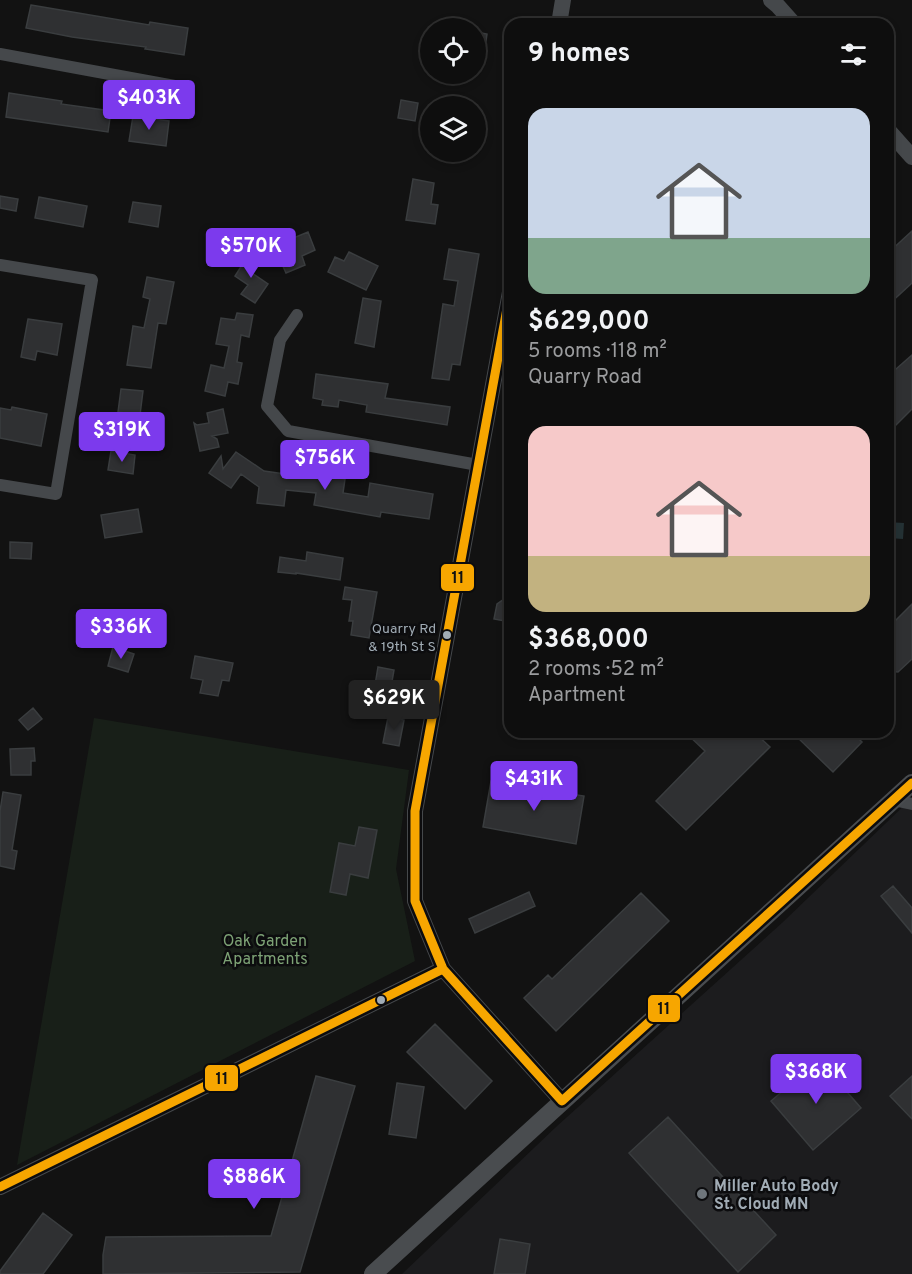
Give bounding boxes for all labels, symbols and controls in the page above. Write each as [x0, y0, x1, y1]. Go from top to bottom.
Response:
map controls [420, 18, 486, 162]
button: locate [420, 18, 486, 84]
text: 9 homes [528, 38, 630, 71]
icon: filters [837, 38, 870, 71]
pin: $403K [107, 80, 191, 131]
text: $403K [117, 86, 181, 112]
button: layers [420, 96, 486, 162]
icon: home [645, 147, 753, 255]
pin: $570K [209, 228, 293, 279]
text: $570K [220, 234, 282, 260]
text: $629,000 [528, 306, 650, 339]
text: 5 rooms · 118 m² [528, 339, 667, 365]
text: Quarry Road [528, 365, 642, 391]
pin: $319K [80, 412, 164, 463]
text: $319K [93, 418, 151, 444]
pin: $756K [283, 440, 367, 491]
text: $756K [294, 446, 356, 472]
icon: home [645, 465, 753, 573]
line badge: 11 [440, 563, 475, 592]
text: 11 [452, 569, 464, 589]
pin: $336K [79, 609, 163, 660]
text: $336K [90, 615, 152, 641]
place label: Quarry Rd & 19th St S [368, 621, 436, 656]
text: $368,000 [528, 624, 649, 657]
marker: Quarry Rd & 19th St S [441, 629, 453, 641]
text: 2 rooms · 52 m² [528, 657, 664, 683]
pin: $629K [352, 680, 436, 731]
text: Apartment [528, 683, 626, 709]
text: $629K [362, 686, 426, 712]
pin: $431K [492, 761, 576, 812]
text: $431K [505, 767, 564, 793]
park label: Oak Garden Apartments [222, 932, 308, 970]
unlabelled marker [375, 994, 387, 1006]
line badge: 11 [647, 994, 681, 1023]
text: 11 [658, 1000, 670, 1020]
pin: $368K [774, 1054, 858, 1105]
text: $368K [784, 1060, 848, 1086]
line badge: 11 [204, 1064, 239, 1092]
text: 11 [216, 1070, 228, 1090]
pin: $886K [212, 1159, 296, 1210]
text: $886K [222, 1165, 286, 1191]
place label: Miller Auto Body St. Cloud MN [714, 1177, 839, 1215]
marker: Miller Auto Body St. Cloud MN [695, 1187, 709, 1201]

